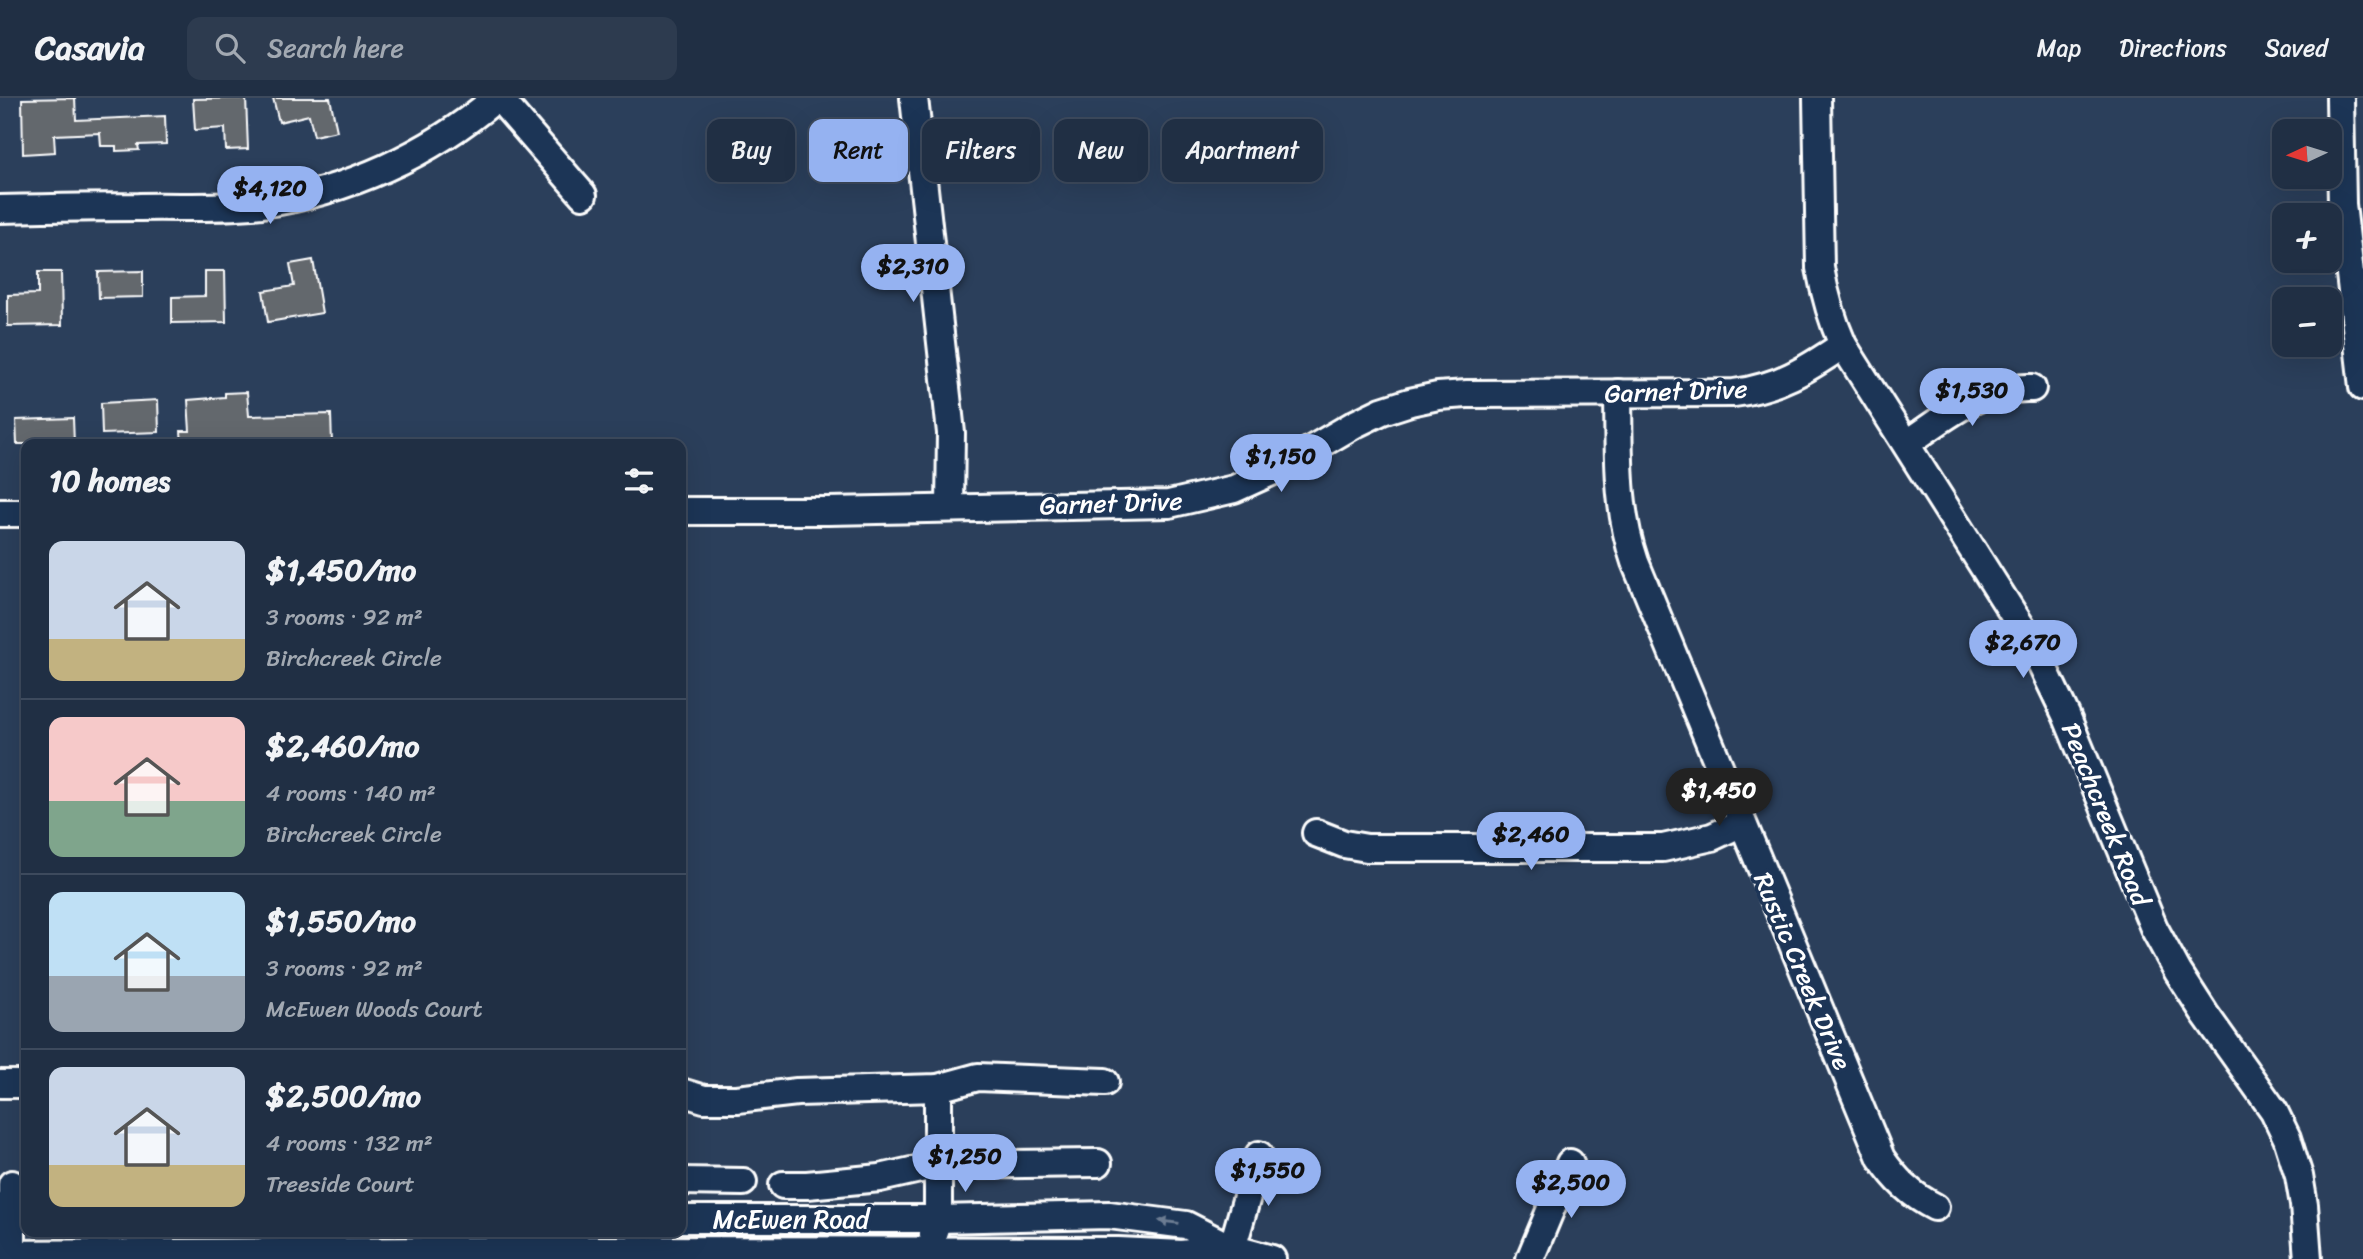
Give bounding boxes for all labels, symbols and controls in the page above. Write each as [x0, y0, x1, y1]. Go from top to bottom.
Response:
search box [187, 17, 677, 80]
text: Casavia [35, 19, 145, 77]
text: Search here [267, 25, 404, 71]
text: Map [2037, 27, 2081, 69]
text: Directions [2119, 27, 2227, 69]
text: Saved [2265, 27, 2328, 69]
icon: search [211, 29, 249, 67]
chip: Buy [707, 119, 795, 182]
chip: Rent [809, 119, 908, 182]
chip: Filters [922, 119, 1040, 182]
chip: New [1054, 119, 1148, 182]
chip: Apartment [1162, 119, 1323, 182]
north arrow [2272, 119, 2342, 189]
map controls [2272, 119, 2342, 357]
pin: $4,120 [213, 166, 327, 226]
text: $4,120 [233, 168, 307, 209]
button: + [2272, 203, 2342, 273]
pin: $2,310 [856, 244, 970, 304]
text: $2,310 [877, 246, 949, 287]
button: − [2272, 287, 2342, 357]
street label: Garnet Drive [1604, 366, 1748, 416]
pin: $1,530 [1915, 368, 2029, 428]
text: $1,530 [1936, 370, 2008, 411]
pin: $1,150 [1224, 434, 1338, 494]
text: $1,150 [1246, 436, 1316, 477]
text: 10 homes [49, 454, 170, 508]
icon: filters [620, 462, 658, 500]
street label: Garnet Drive [1039, 478, 1183, 528]
text: $1,450/mo [266, 543, 416, 597]
icon: home [105, 569, 189, 653]
text: 3 rooms · 92 m² [266, 597, 423, 638]
pin: $2,670 [1966, 620, 2080, 680]
text: $2,670 [1985, 622, 2061, 663]
text: Birchcreek Circle [266, 638, 442, 679]
street label: Peachcreek Road [2048, 715, 2165, 915]
text: $2,460/mo [266, 719, 419, 773]
icon: home [105, 745, 189, 829]
pin: $1,450 [1662, 768, 1776, 828]
text: $1,450 [1682, 770, 1756, 811]
text: 4 rooms · 140 m² [266, 773, 436, 814]
pin: $2,460 [1474, 812, 1588, 872]
text: Birchcreek Circle [266, 814, 442, 855]
text: $2,460 [1493, 814, 1569, 855]
street label: Rustic Creek Drive [1741, 865, 1866, 1078]
text: $1,550/mo [266, 894, 416, 948]
icon: home [105, 920, 189, 1004]
text: 3 rooms · 92 m² [266, 948, 423, 989]
text: McEwen Woods Court [266, 989, 483, 1030]
text: $2,500/mo [266, 1069, 421, 1123]
icon: home [105, 1095, 189, 1179]
text: 4 rooms · 132 m² [266, 1123, 433, 1164]
pin: $1,250 [908, 1134, 1022, 1194]
text: $1,250 [928, 1136, 1002, 1177]
pin: $1,550 [1211, 1148, 1325, 1208]
text: $1,550 [1231, 1150, 1305, 1191]
pin: $2,500 [1514, 1160, 1628, 1220]
text: $2,500 [1532, 1162, 1610, 1203]
text: Treeside Court [266, 1164, 415, 1205]
street label: McEwen Road [713, 1196, 872, 1242]
one-way arrow [1158, 1217, 1180, 1228]

